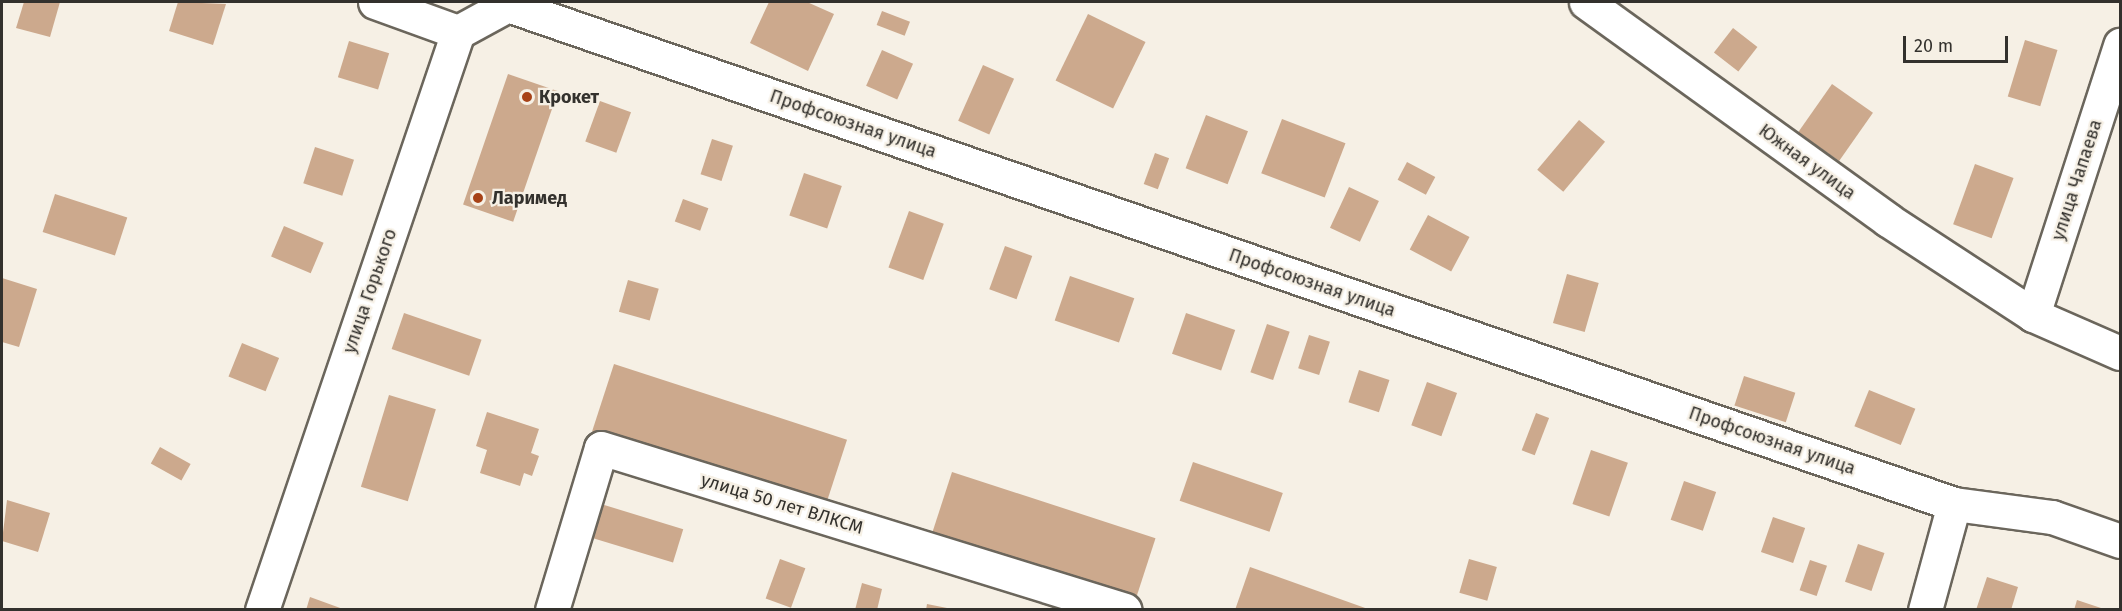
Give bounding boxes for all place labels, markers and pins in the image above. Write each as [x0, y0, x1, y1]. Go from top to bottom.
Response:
place label: Крокет [539, 86, 599, 108]
marker: Крокет [520, 90, 534, 104]
place label: Ларимед [492, 187, 567, 209]
marker: Ларимед [469, 189, 487, 207]

